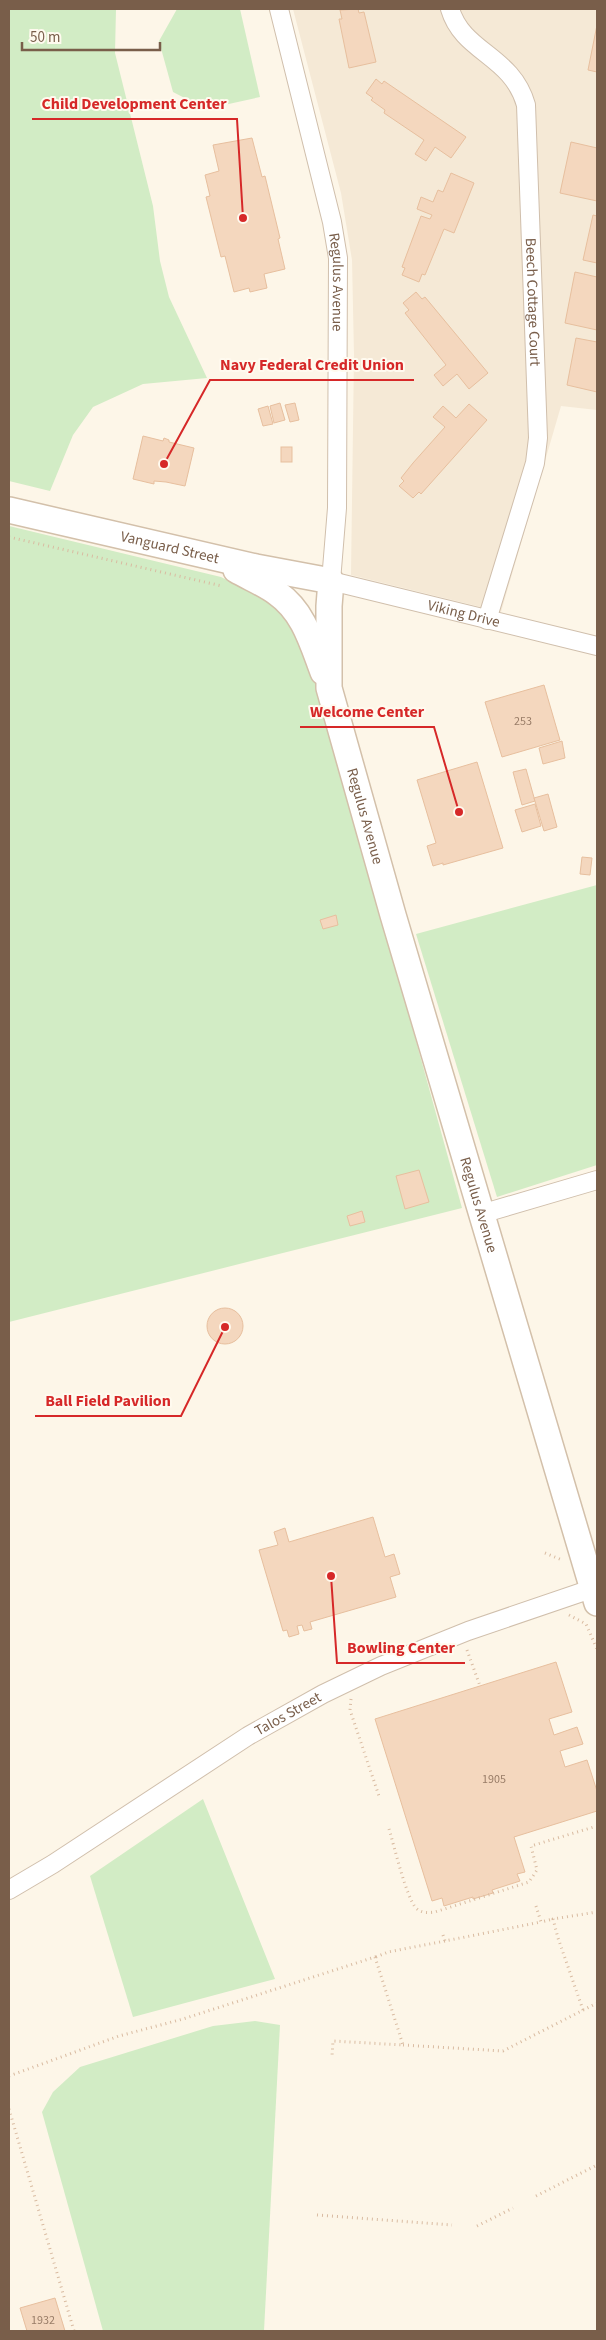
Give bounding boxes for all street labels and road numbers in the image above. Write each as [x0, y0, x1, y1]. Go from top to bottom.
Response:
street label: Regulus Avenue [323, 231, 349, 332]
street label: Beech Cottage Court [520, 238, 546, 367]
street label: Vanguard Street [118, 526, 221, 569]
street label: Viking Drive [425, 594, 502, 632]
street label: Regulus Avenue [342, 766, 389, 867]
street label: Regulus Avenue [455, 1154, 503, 1255]
street label: Talos Street [251, 1687, 325, 1741]

